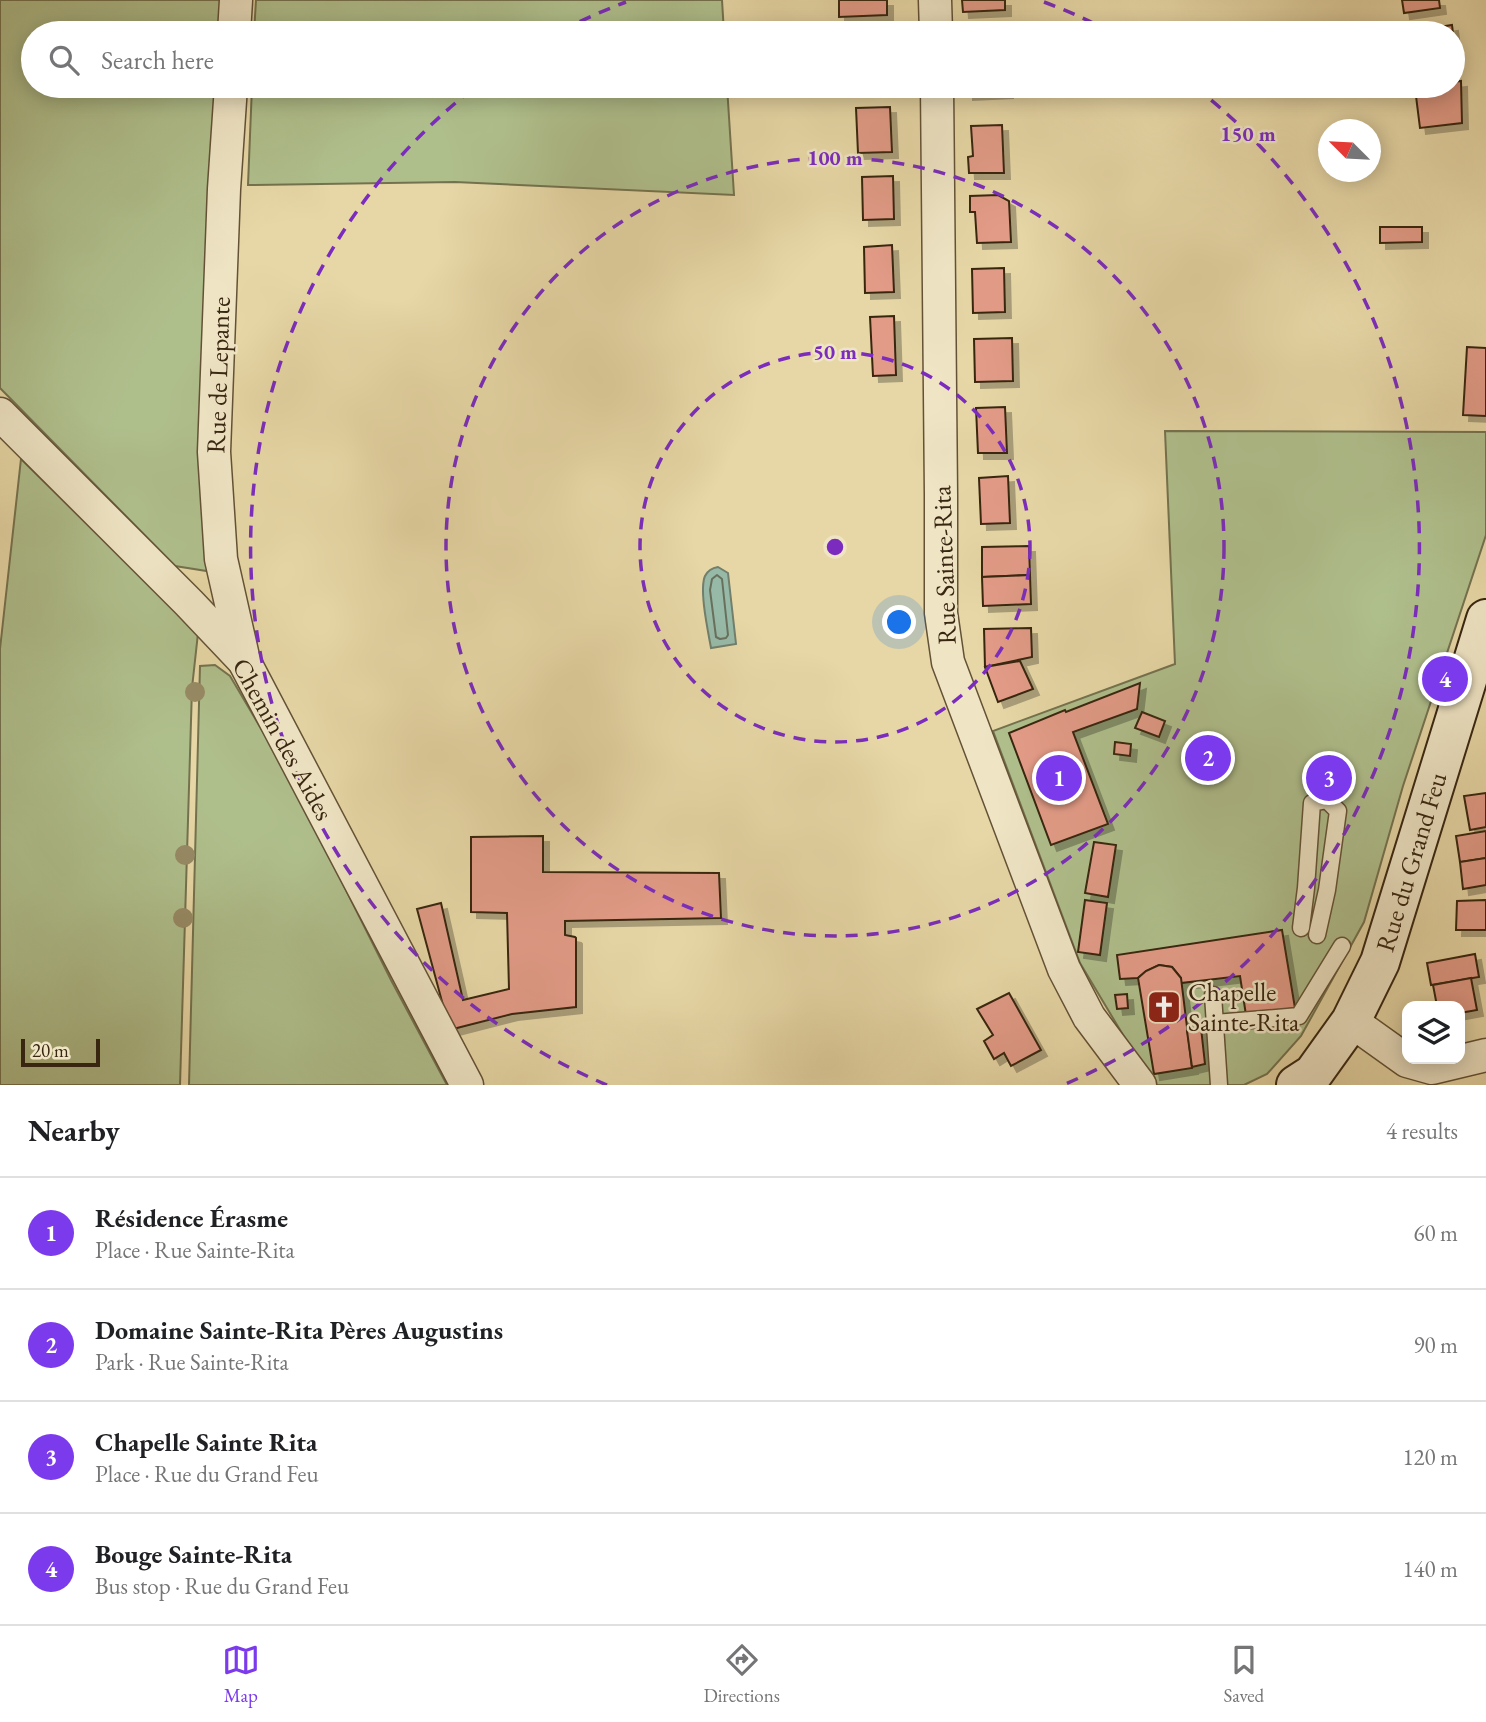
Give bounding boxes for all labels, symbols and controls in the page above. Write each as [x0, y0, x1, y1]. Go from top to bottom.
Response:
search box [21, 21, 1465, 98]
icon: search [45, 41, 83, 79]
text: Search here [101, 43, 214, 77]
north arrow [1318, 119, 1381, 182]
text: 150 m [1220, 120, 1276, 147]
text: 100 m [807, 144, 863, 171]
street label: Rue de Lepante [198, 296, 238, 454]
text: 50 m [813, 338, 857, 365]
street label: Rue Sainte-Rita [924, 484, 964, 645]
centre of rings [823, 535, 847, 559]
your location [882, 605, 916, 639]
street label: Chemin des Aides [224, 652, 342, 826]
pin: 4 [1422, 653, 1468, 705]
pin: 2 [1185, 732, 1231, 784]
pin: 1 [1036, 752, 1082, 804]
pin: 3 [1306, 752, 1352, 804]
street label: Rue du Grand Feu [1368, 768, 1455, 956]
place label: Chapelle Sainte-Rita [1188, 975, 1300, 1039]
church icon: Chapelle Sainte-Rita [1145, 988, 1183, 1026]
map controls [1402, 1001, 1465, 1064]
button: layers [1402, 1001, 1465, 1064]
scale bar [21, 1036, 100, 1068]
text: 20 m [32, 1038, 69, 1063]
text: Nearby [28, 1111, 120, 1150]
text: 4 results [1386, 1116, 1458, 1146]
text: Résidence Érasme [95, 1201, 288, 1235]
text: 1 [45, 1218, 57, 1248]
text: 60 m [1413, 1218, 1458, 1248]
text: Place · Rue Sainte-Rita [95, 1235, 295, 1265]
text: Domaine Sainte-Rita Pères Augustins [95, 1313, 503, 1347]
text: 2 [45, 1330, 57, 1360]
text: 90 m [1413, 1330, 1458, 1360]
text: Park · Rue Sainte-Rita [95, 1347, 289, 1377]
text: Chapelle Sainte Rita [95, 1425, 317, 1459]
text: 3 [45, 1442, 57, 1472]
text: 120 m [1402, 1442, 1458, 1472]
text: Place · Rue du Grand Feu [95, 1459, 319, 1489]
text: Bouge Sainte-Rita [95, 1537, 292, 1571]
text: 4 [45, 1554, 57, 1584]
text: 140 m [1402, 1554, 1458, 1584]
text: Bus stop · Rue du Grand Feu [95, 1571, 349, 1601]
tab: Map [222, 1641, 260, 1708]
tab: Directions [703, 1641, 780, 1708]
tab: Saved [1223, 1641, 1264, 1708]

